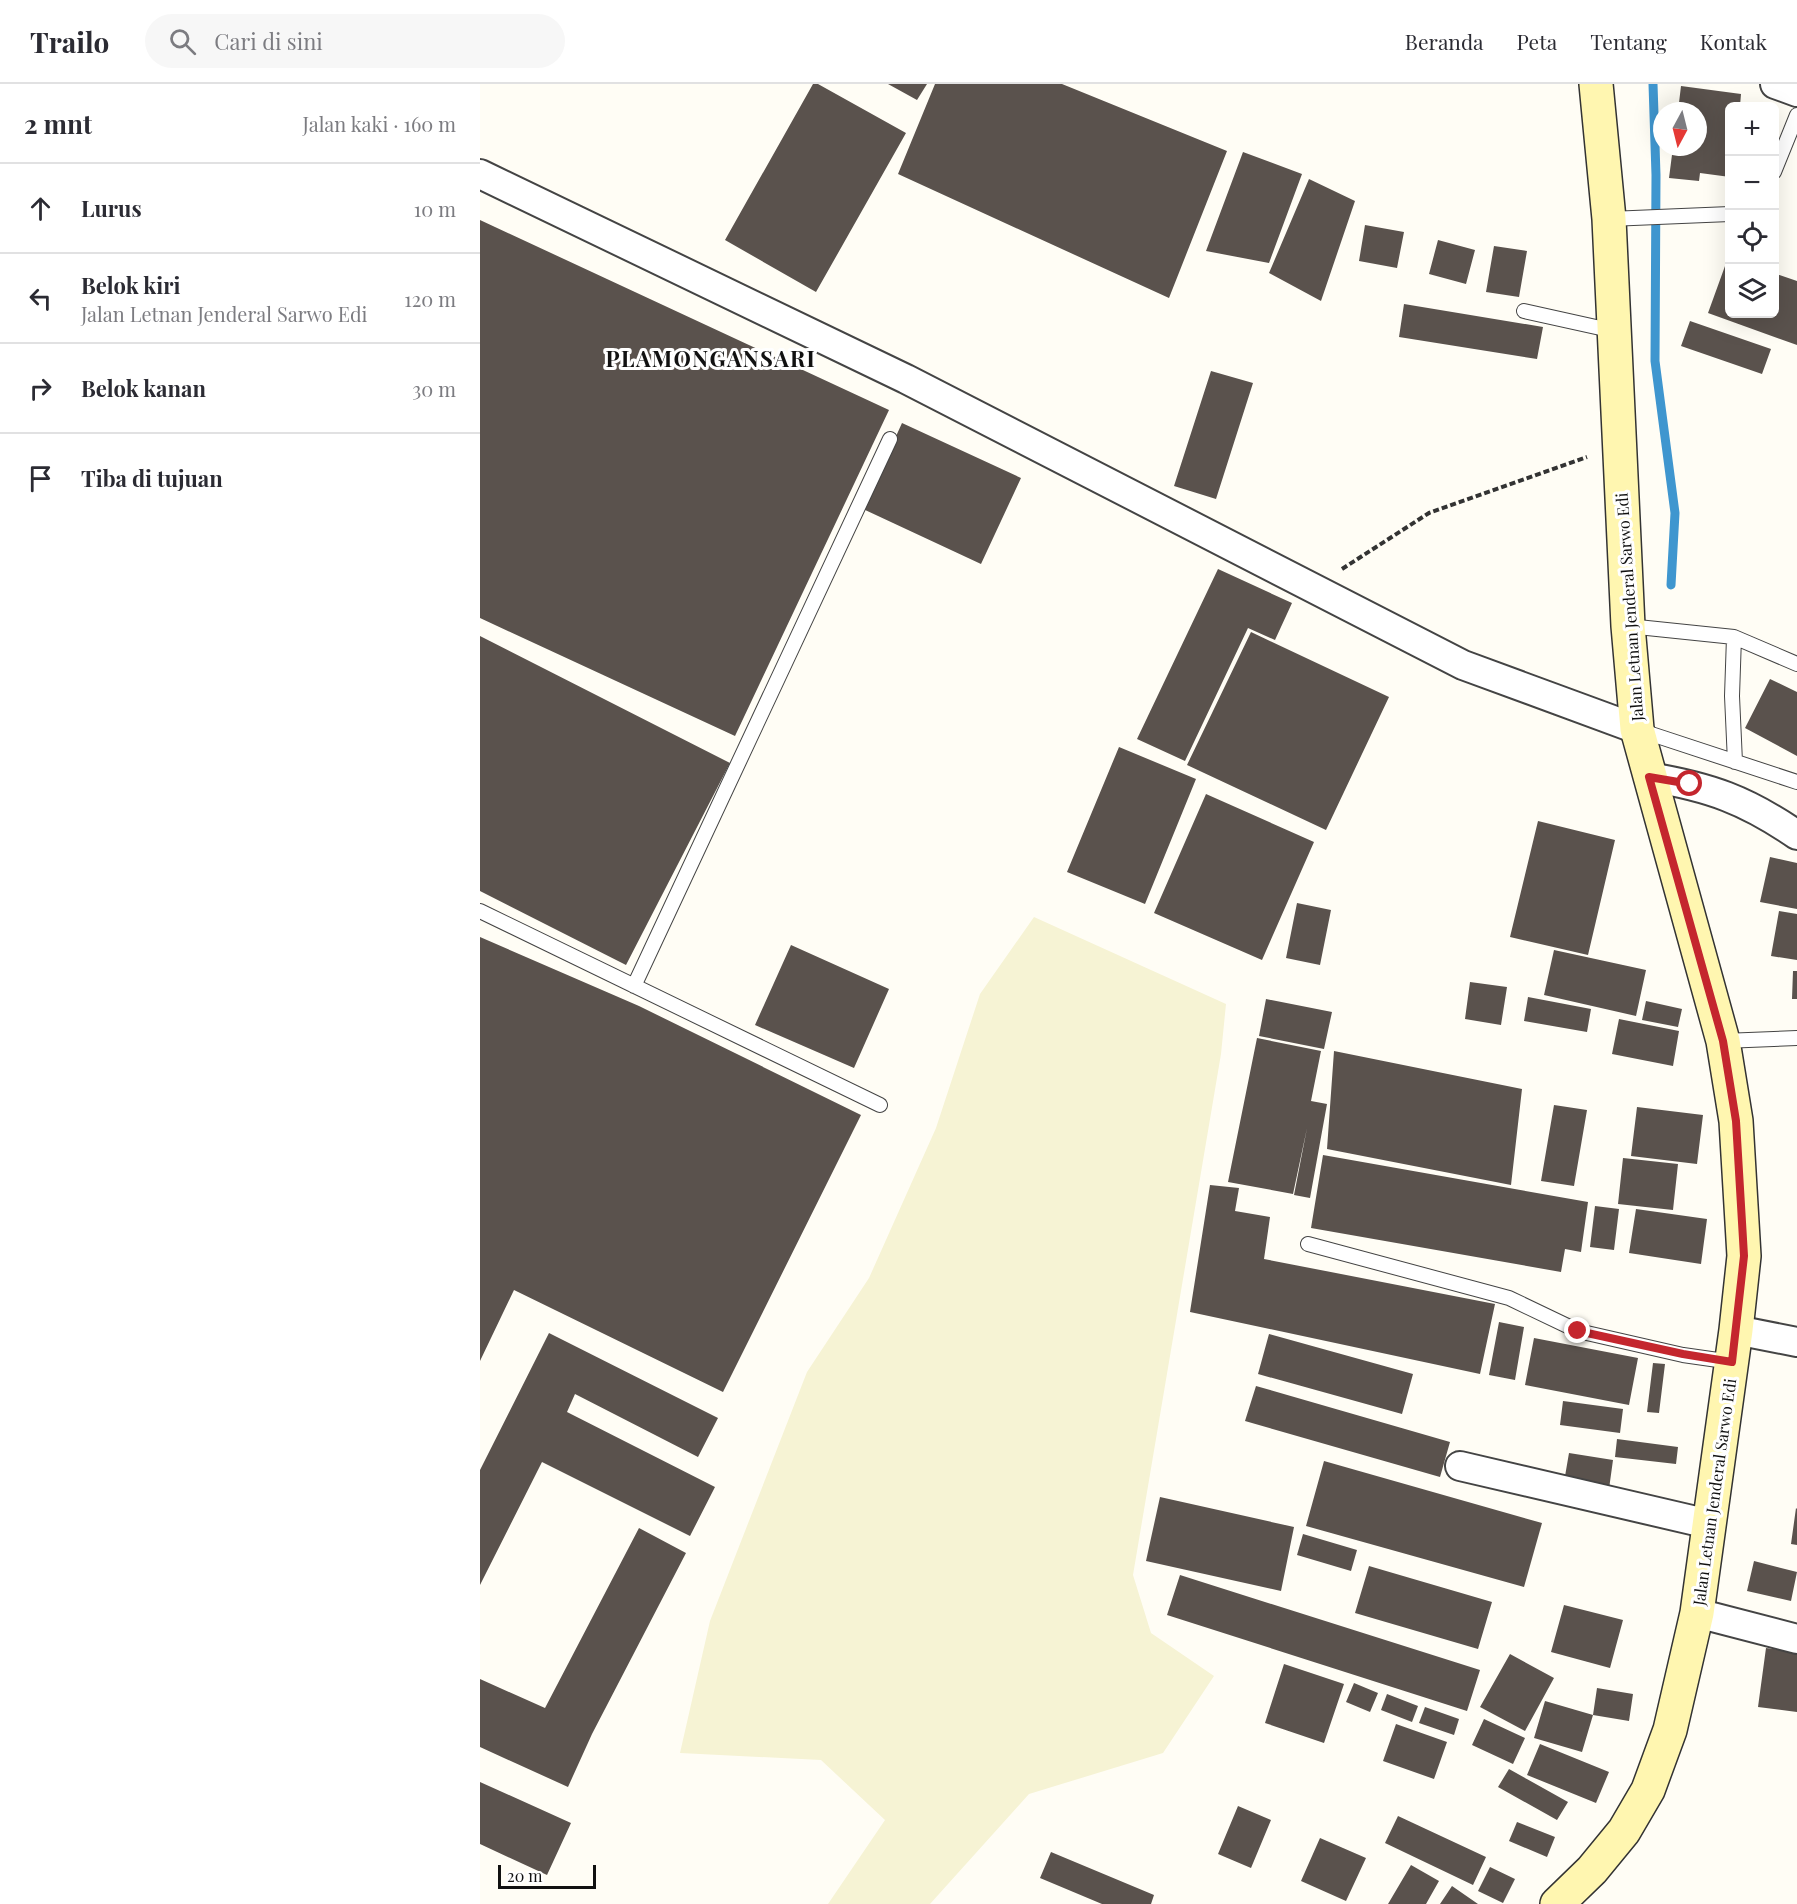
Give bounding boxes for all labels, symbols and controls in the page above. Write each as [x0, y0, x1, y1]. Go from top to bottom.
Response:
search box [145, 14, 565, 68]
text: Trailo [30, 23, 109, 60]
icon: search [166, 25, 199, 58]
text: Cari di sini [214, 26, 323, 56]
text: Beranda [1405, 27, 1484, 55]
text: Peta [1517, 27, 1557, 55]
text: Tentang [1590, 27, 1667, 55]
text: Kontak [1700, 27, 1767, 55]
north arrow [1653, 102, 1707, 156]
map controls [1725, 102, 1779, 318]
button: + [1725, 102, 1779, 156]
text: 2 mnt [24, 106, 92, 141]
text: Jalan kaki · 160 m [303, 110, 456, 137]
button: − [1725, 156, 1779, 210]
icon: ahead [24, 192, 57, 225]
text: Lurus [81, 193, 142, 223]
text: 10 m [414, 195, 456, 222]
button: locate [1725, 210, 1779, 264]
button: layers [1725, 264, 1779, 318]
text: Belok kiri [81, 270, 180, 300]
icon: left [24, 282, 57, 315]
text: 120 m [404, 285, 456, 312]
text: Jalan Letnan Jenderal Sarwo Edi [81, 300, 367, 327]
district label: PLAMONGANSARI [606, 343, 816, 373]
icon: right [24, 372, 57, 405]
text: Belok kanan [81, 373, 206, 403]
text: 30 m [412, 375, 456, 402]
icon: arrive [24, 462, 57, 495]
text: Tiba di tujuan [81, 463, 223, 493]
street label: Jalan Letnan Jenderal Sarwo Edi [1611, 492, 1648, 723]
route start [1676, 770, 1702, 796]
route end [1564, 1317, 1590, 1343]
street label: Jalan Letnan Jenderal Sarwo Edi [1688, 1377, 1740, 1608]
scale bar [498, 1862, 596, 1890]
text: 20 m [507, 1865, 542, 1886]

